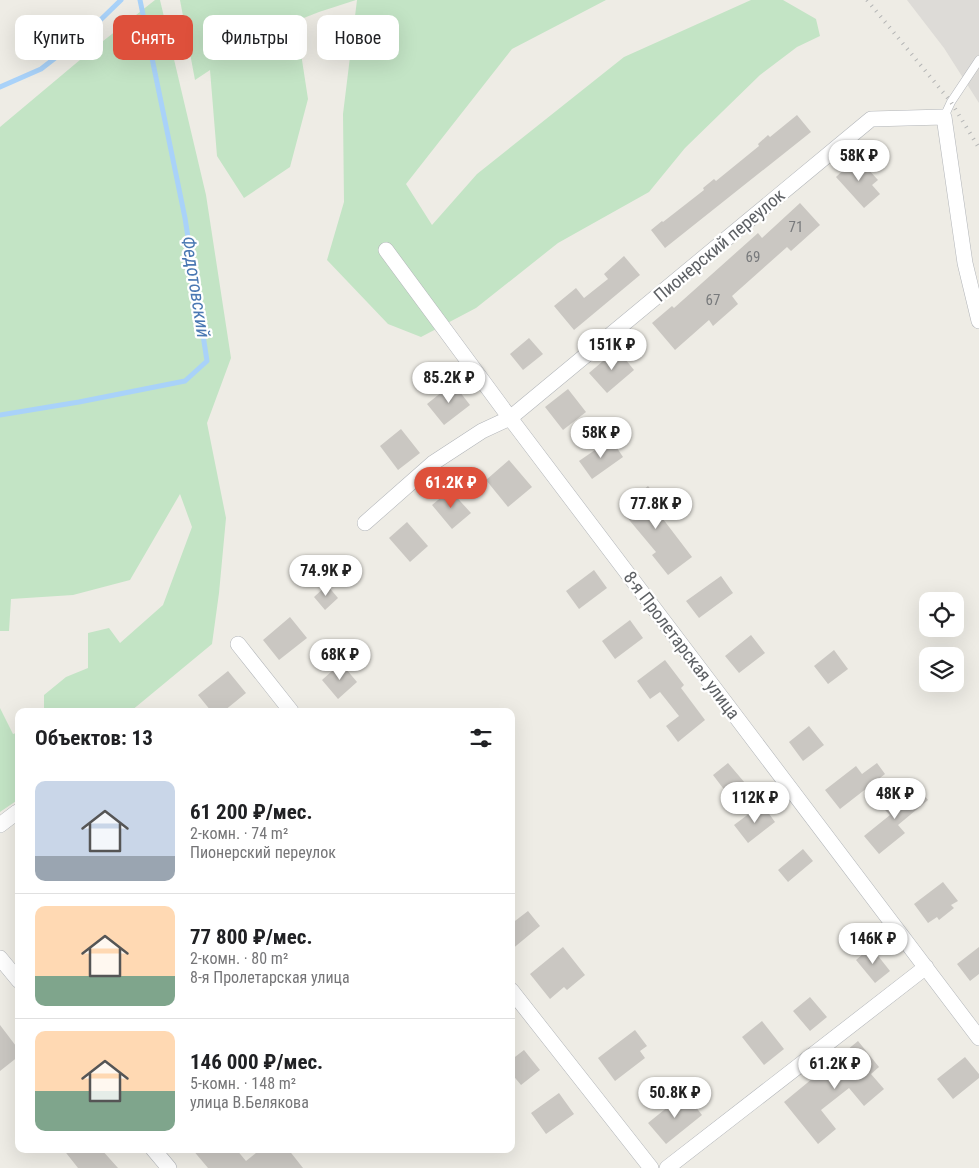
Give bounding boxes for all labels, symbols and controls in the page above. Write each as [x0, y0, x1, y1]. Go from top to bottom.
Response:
chip: Купить [15, 15, 103, 60]
chip: Снять [113, 15, 193, 60]
chip: Фильтры [203, 15, 307, 60]
chip: Новое [317, 15, 399, 60]
pin: 58K ₽ [824, 140, 894, 182]
text: 58K ₽ [840, 146, 878, 165]
street label: Пионерский переулок [649, 184, 789, 306]
house number: 71 [789, 218, 803, 236]
water label: Федотовский [177, 235, 215, 339]
house number: 69 [746, 248, 760, 266]
house number: 67 [706, 291, 720, 309]
pin: 151K ₽ [571, 328, 653, 371]
text: 151K ₽ [589, 335, 635, 354]
pin: 85.2K ₽ [403, 362, 495, 404]
text: 85.2K ₽ [423, 368, 475, 387]
pin: 58K ₽ [566, 416, 636, 459]
text: 58K ₽ [582, 423, 620, 442]
pin: 61.2K ₽ [405, 466, 497, 509]
text: 61.2K ₽ [425, 473, 477, 492]
pin: 77.8K ₽ [610, 488, 702, 530]
text: 77.8K ₽ [630, 494, 682, 513]
pin: 74.9K ₽ [280, 554, 372, 597]
text: 74.9K ₽ [300, 561, 352, 580]
street label: 8-я Пролетарская улица [620, 567, 744, 723]
map controls [919, 592, 964, 692]
button: locate [919, 592, 964, 637]
pin: 68K ₽ [305, 638, 375, 681]
text: 68K ₽ [321, 645, 359, 664]
button: layers [919, 647, 964, 692]
icon: filters [467, 724, 495, 752]
text: Объектов: 13 [35, 726, 153, 750]
pin: 48K ₽ [860, 778, 930, 820]
pin: 112K ₽ [714, 782, 796, 824]
text: 48K ₽ [876, 784, 914, 803]
text: 112K ₽ [732, 788, 778, 807]
text: 61 200 ₽/мес. [190, 800, 313, 824]
icon: home [75, 801, 135, 861]
text: 2-комн. · 74 m² [190, 824, 288, 843]
text: Пионерский переулок [190, 843, 336, 862]
pin: 146K ₽ [832, 922, 914, 965]
text: 77 800 ₽/мес. [190, 925, 313, 949]
icon: home [75, 926, 135, 986]
text: 146K ₽ [850, 929, 896, 948]
text: 2-комн. · 80 m² [190, 949, 288, 968]
text: 8-я Пролетарская улица [190, 968, 350, 987]
pin: 61.2K ₽ [789, 1048, 881, 1090]
text: 146 000 ₽/мес. [190, 1050, 323, 1074]
icon: home [75, 1051, 135, 1111]
text: 61.2K ₽ [809, 1054, 861, 1073]
text: 5-комн. · 148 m² [190, 1074, 296, 1093]
pin: 50.8K ₽ [629, 1076, 721, 1119]
text: 50.8K ₽ [649, 1083, 701, 1102]
text: улица В.Белякова [190, 1093, 309, 1112]

